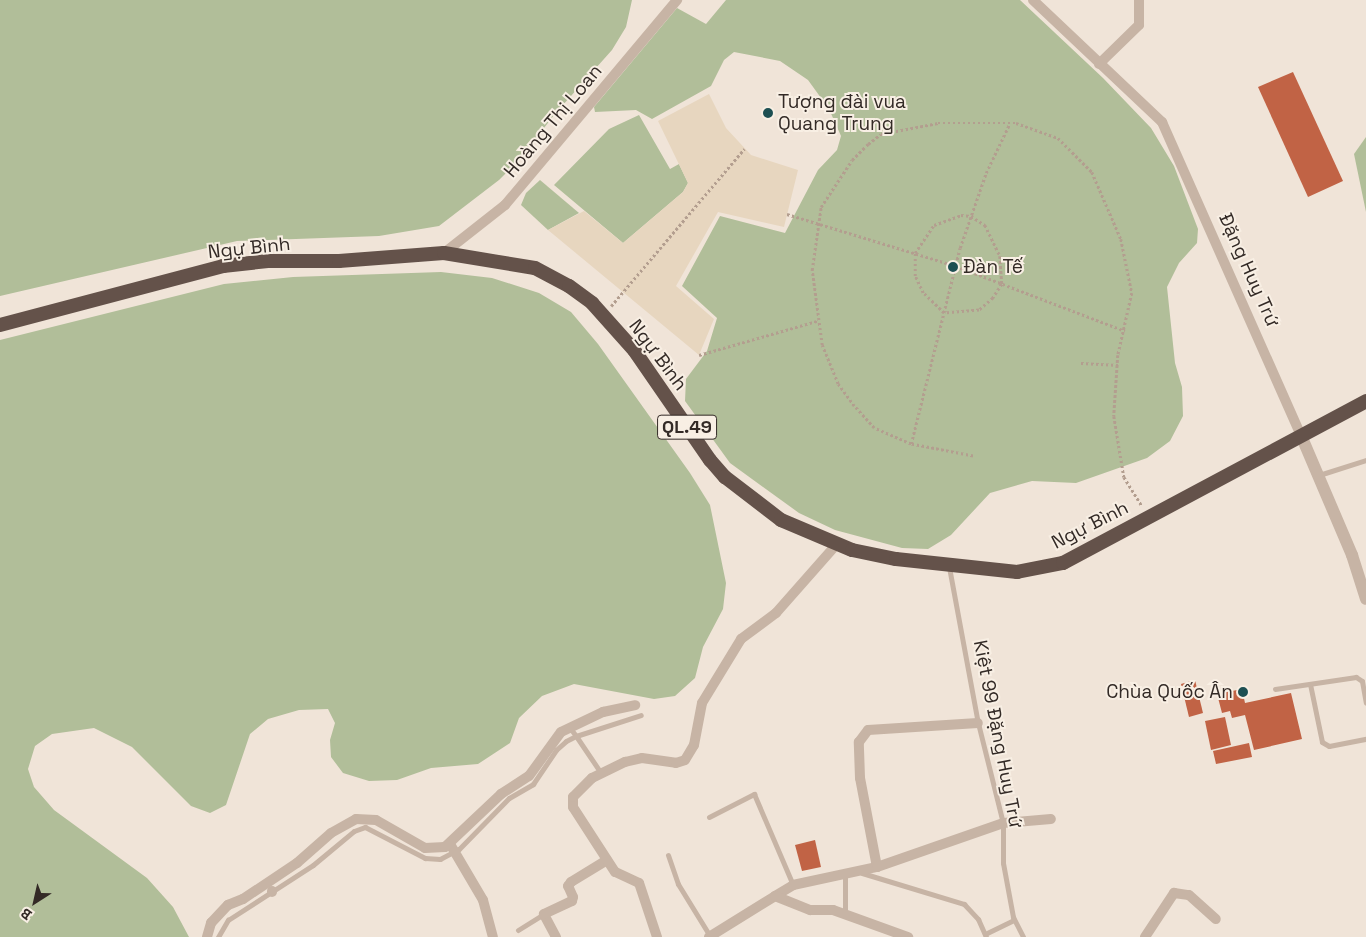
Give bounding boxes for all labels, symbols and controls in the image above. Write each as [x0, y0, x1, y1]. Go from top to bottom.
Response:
street label: Hoàng Thị Loan [499, 60, 607, 182]
place label: Tượng đài vua Quang Trung [778, 91, 906, 135]
marker: Tượng đài vua Quang Trung [762, 107, 774, 119]
street label: Đặng Huy Trứ [1214, 209, 1284, 331]
street label: Ngự Bình [207, 232, 291, 264]
place label: Đàn Tế [963, 256, 1024, 278]
marker: Đàn Tế [947, 261, 959, 273]
street label: Ngự Bình [624, 315, 692, 395]
road number: QL.49 [657, 412, 717, 442]
street label: Ngự Bình [1048, 496, 1132, 554]
street label: Kiệt 99 Đặng Huy Trứ [969, 638, 1027, 830]
place label: Chùa Quốc Ân [1106, 681, 1233, 703]
marker: Chùa Quốc Ân [1237, 686, 1249, 698]
north arrow [10, 877, 60, 927]
text: B [17, 904, 35, 924]

